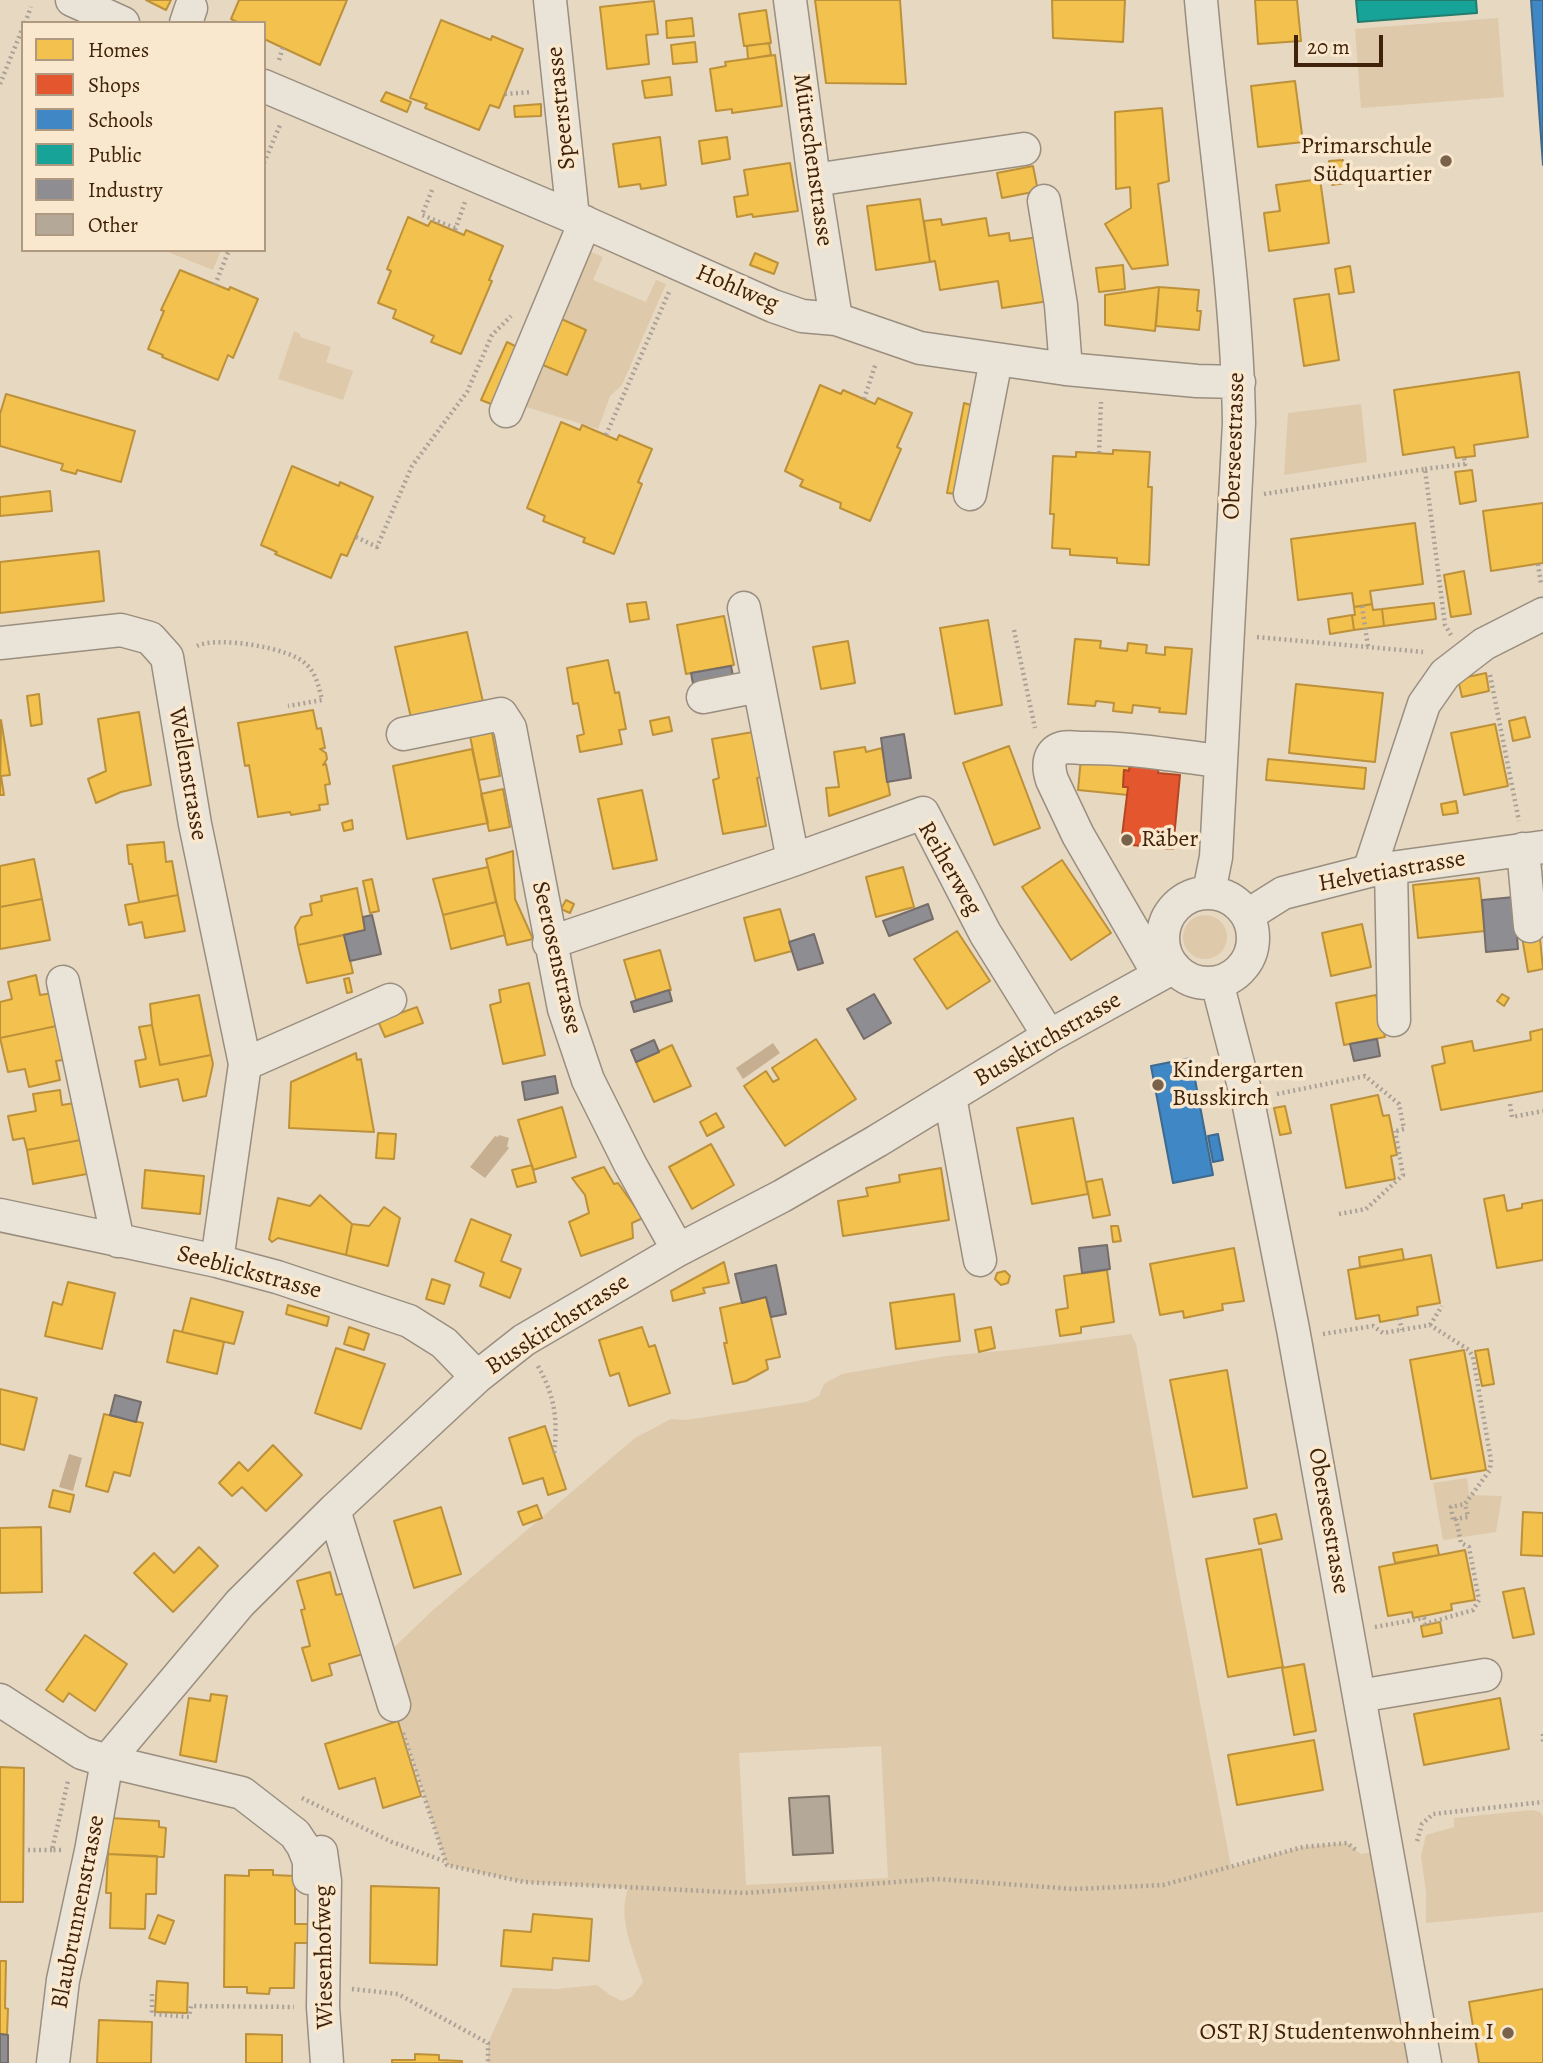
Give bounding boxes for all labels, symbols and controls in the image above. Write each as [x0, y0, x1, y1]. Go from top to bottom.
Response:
legend [21, 21, 266, 252]
scale bar [1298, 21, 1387, 65]
text: 20 m [1307, 33, 1350, 61]
text: Homes [88, 36, 149, 64]
street label: Speerstrasse [541, 45, 583, 171]
text: Shops [88, 71, 140, 99]
street label: Mürtschenstrasse [786, 72, 838, 248]
text: Schools [88, 106, 153, 134]
place label: Primarschule Südquartier [1300, 133, 1432, 189]
text: Public [88, 141, 142, 169]
marker: Primarschule Südquartier [1438, 153, 1454, 169]
text: Industry [88, 176, 163, 204]
text: Other [88, 211, 138, 239]
street label: Hohlweg [691, 259, 783, 319]
street label: Oberseestrasse [1218, 372, 1252, 520]
street label: Wellenstrasse [161, 705, 213, 843]
street label: Reiherweg [911, 817, 987, 921]
place label: Räber [1141, 826, 1199, 854]
marker: Räber [1119, 832, 1135, 848]
street label: Helvetiastrasse [1316, 845, 1468, 899]
street label: Seerosenstrasse [524, 879, 588, 1037]
street label: Busskirchstrasse [969, 986, 1127, 1094]
place label: Kindergarten Busskirch [1172, 1057, 1304, 1113]
marker: Kindergarten Busskirch [1150, 1077, 1166, 1093]
street label: Seeblickstrasse [174, 1240, 324, 1306]
street label: Busskirchstrasse [481, 1268, 635, 1382]
street label: Oberseestrasse [1301, 1446, 1355, 1596]
street label: Blaubrunnenstrasse [46, 1813, 112, 2011]
street label: Wiesenhofweg [309, 1885, 341, 2029]
place label: OST RJ Studentenwohnheim I [1200, 2019, 1494, 2047]
marker: OST RJ Studentenwohnheim I [1500, 2025, 1516, 2041]

